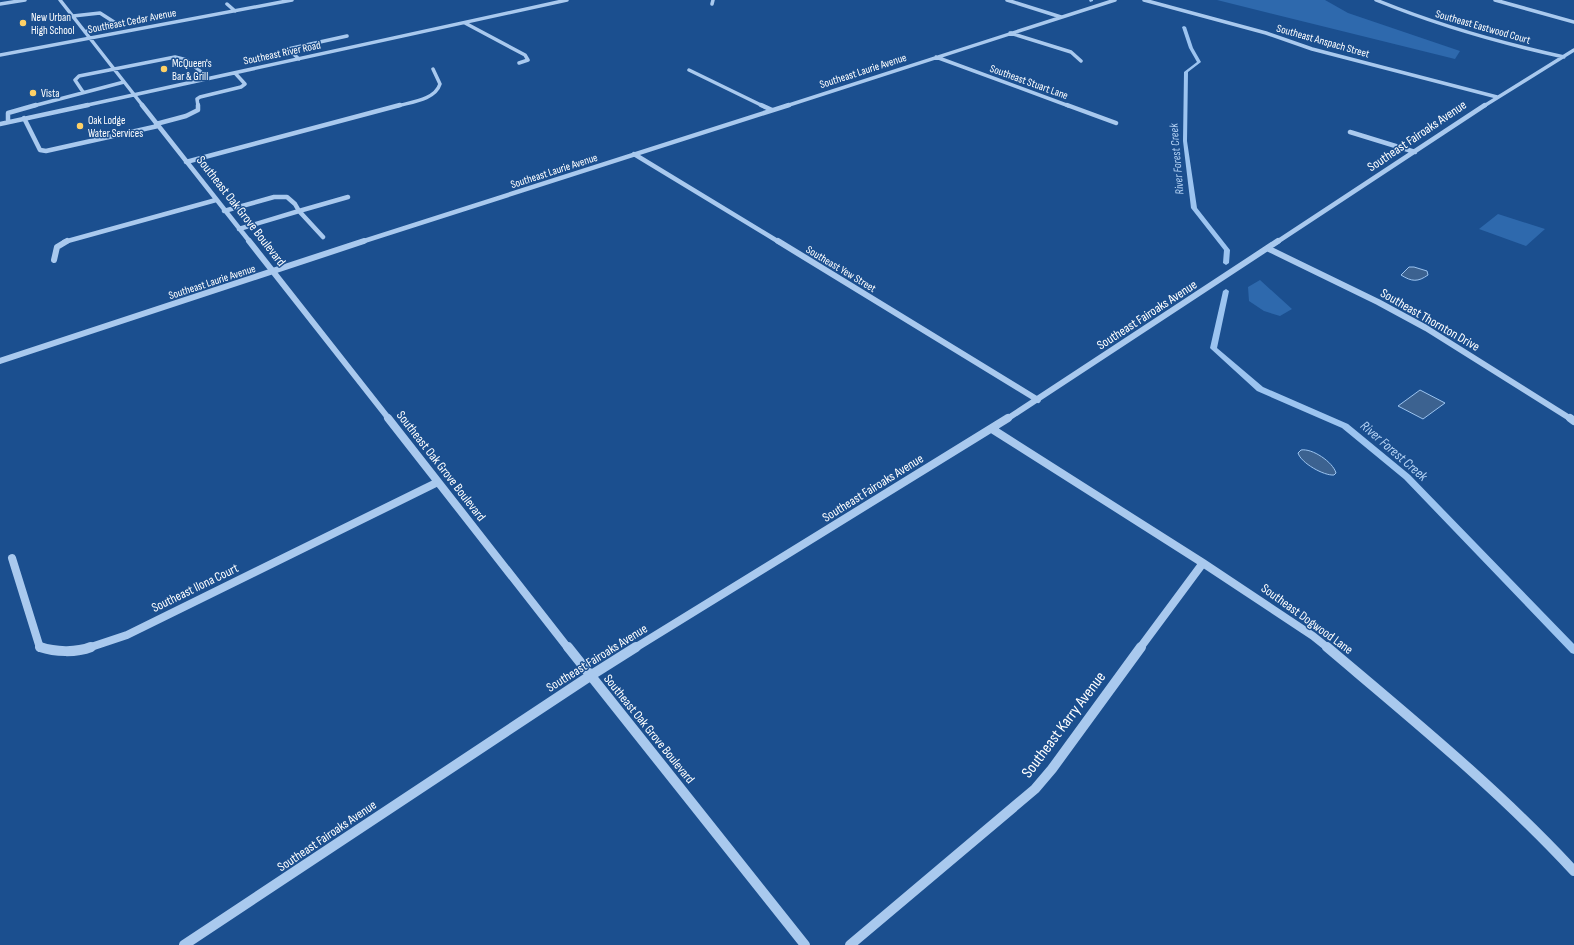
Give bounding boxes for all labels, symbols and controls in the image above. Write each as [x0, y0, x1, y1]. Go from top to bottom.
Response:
street label: Southeast Cedar Avenue [87, 6, 177, 36]
street label: Southeast Eastwood Court [1434, 7, 1533, 47]
place label: New Urban High School [31, 11, 74, 37]
marker: New Urban High School [18, 18, 28, 28]
street label: Southeast Anspach Street [1275, 22, 1372, 61]
street label: Southeast River Road [242, 38, 322, 68]
street label: Southeast Laurie Avenue [818, 51, 908, 91]
place label: McQueen's Bar & Grill [172, 57, 212, 83]
street label: Southeast Stuart Lane [988, 62, 1070, 102]
marker: McQueen's Bar & Grill [159, 64, 169, 74]
place label: Vista [41, 87, 59, 100]
marker: Vista [28, 88, 38, 98]
street label: Southeast Fairoaks Avenue [1364, 97, 1470, 175]
place label: Oak Lodge Water Services [88, 114, 143, 140]
marker: Oak Lodge Water Services [75, 121, 85, 131]
water label: River Forest Creek [1166, 122, 1188, 195]
street label: Southeast Laurie Avenue [509, 151, 599, 191]
street label: Southeast Oak Grove Boulevard [193, 153, 289, 269]
street label: Southeast Yew Street [804, 243, 879, 295]
street label: Southeast Laurie Avenue [167, 262, 257, 302]
street label: Southeast Fairoaks Avenue [1094, 277, 1200, 353]
street label: Southeast Thornton Drive [1378, 285, 1482, 355]
street label: Southeast Oak Grove Boulevard [393, 408, 489, 524]
water label: River Forest Creek [1357, 417, 1432, 485]
street label: Southeast Fairoaks Avenue [819, 450, 927, 526]
street label: Southeast Ilona Court [149, 560, 241, 616]
street label: Southeast Dogwood Lane [1258, 580, 1356, 658]
street label: Southeast Fairoaks Avenue [543, 620, 651, 696]
street label: Southeast Karry Avenue [1018, 668, 1110, 782]
street label: Southeast Oak Grove Boulevard [600, 671, 698, 787]
street label: Southeast Fairoaks Avenue [274, 797, 380, 875]

